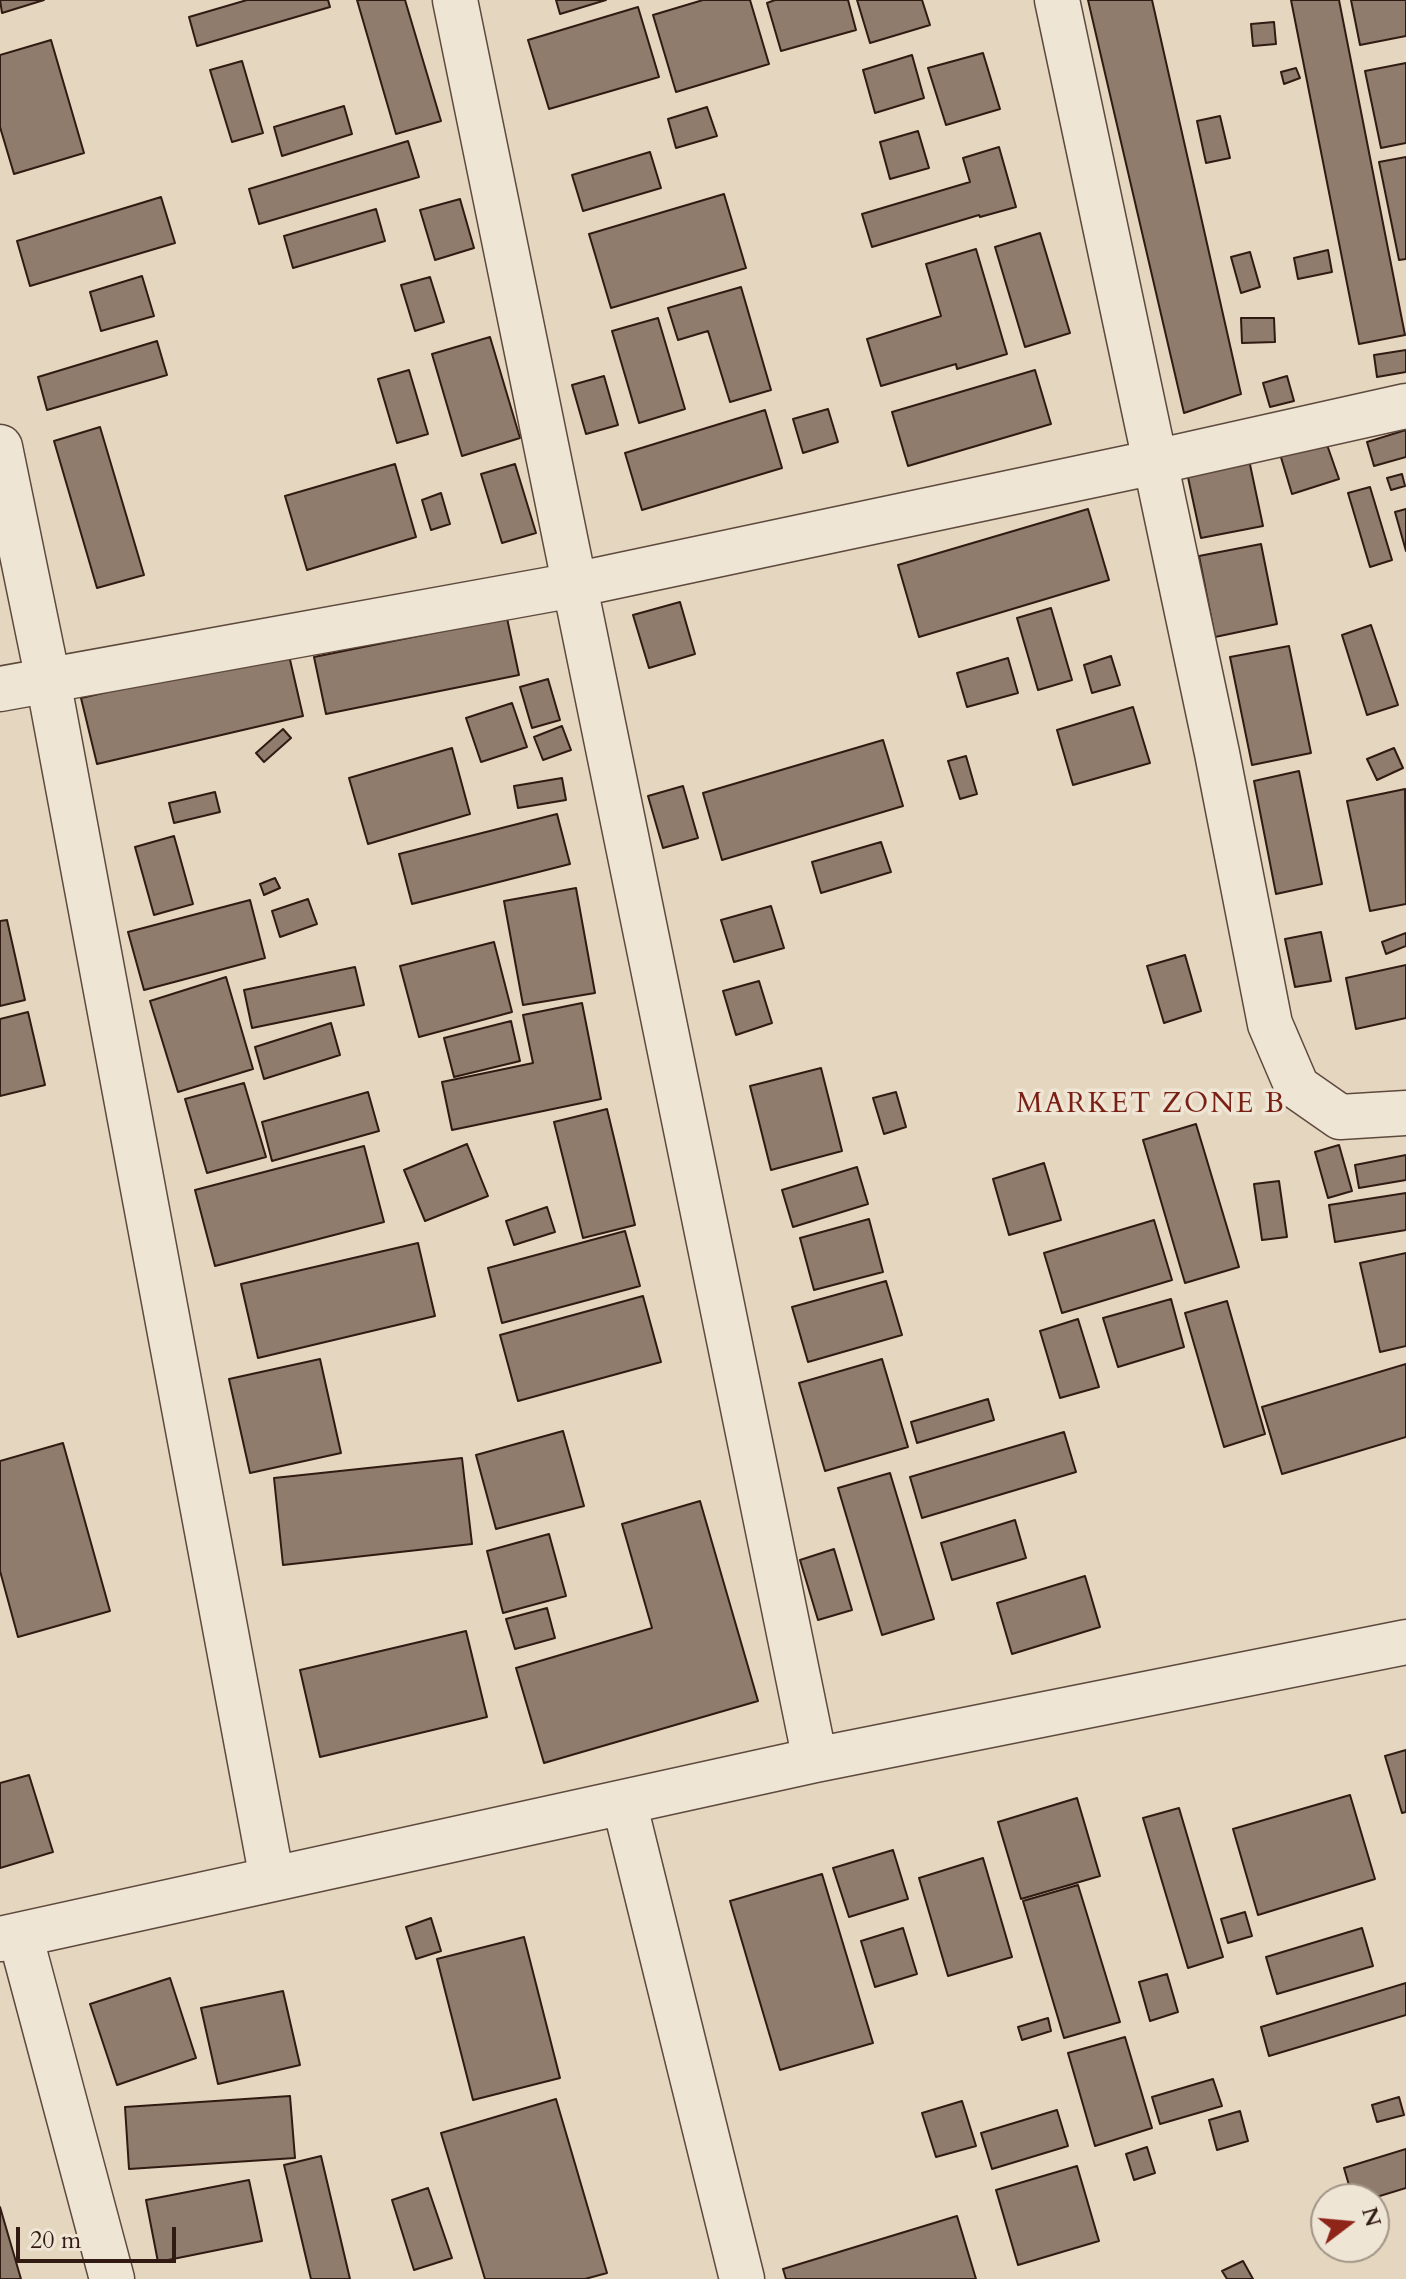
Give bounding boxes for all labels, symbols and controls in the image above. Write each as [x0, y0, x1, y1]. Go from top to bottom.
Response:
district label: MARKET ZONE B [1016, 1089, 1286, 1123]
north arrow [1310, 2183, 1390, 2263]
text: N [1354, 2204, 1388, 2230]
scale bar [20, 2211, 180, 2261]
text: 20 m [30, 2224, 81, 2257]

